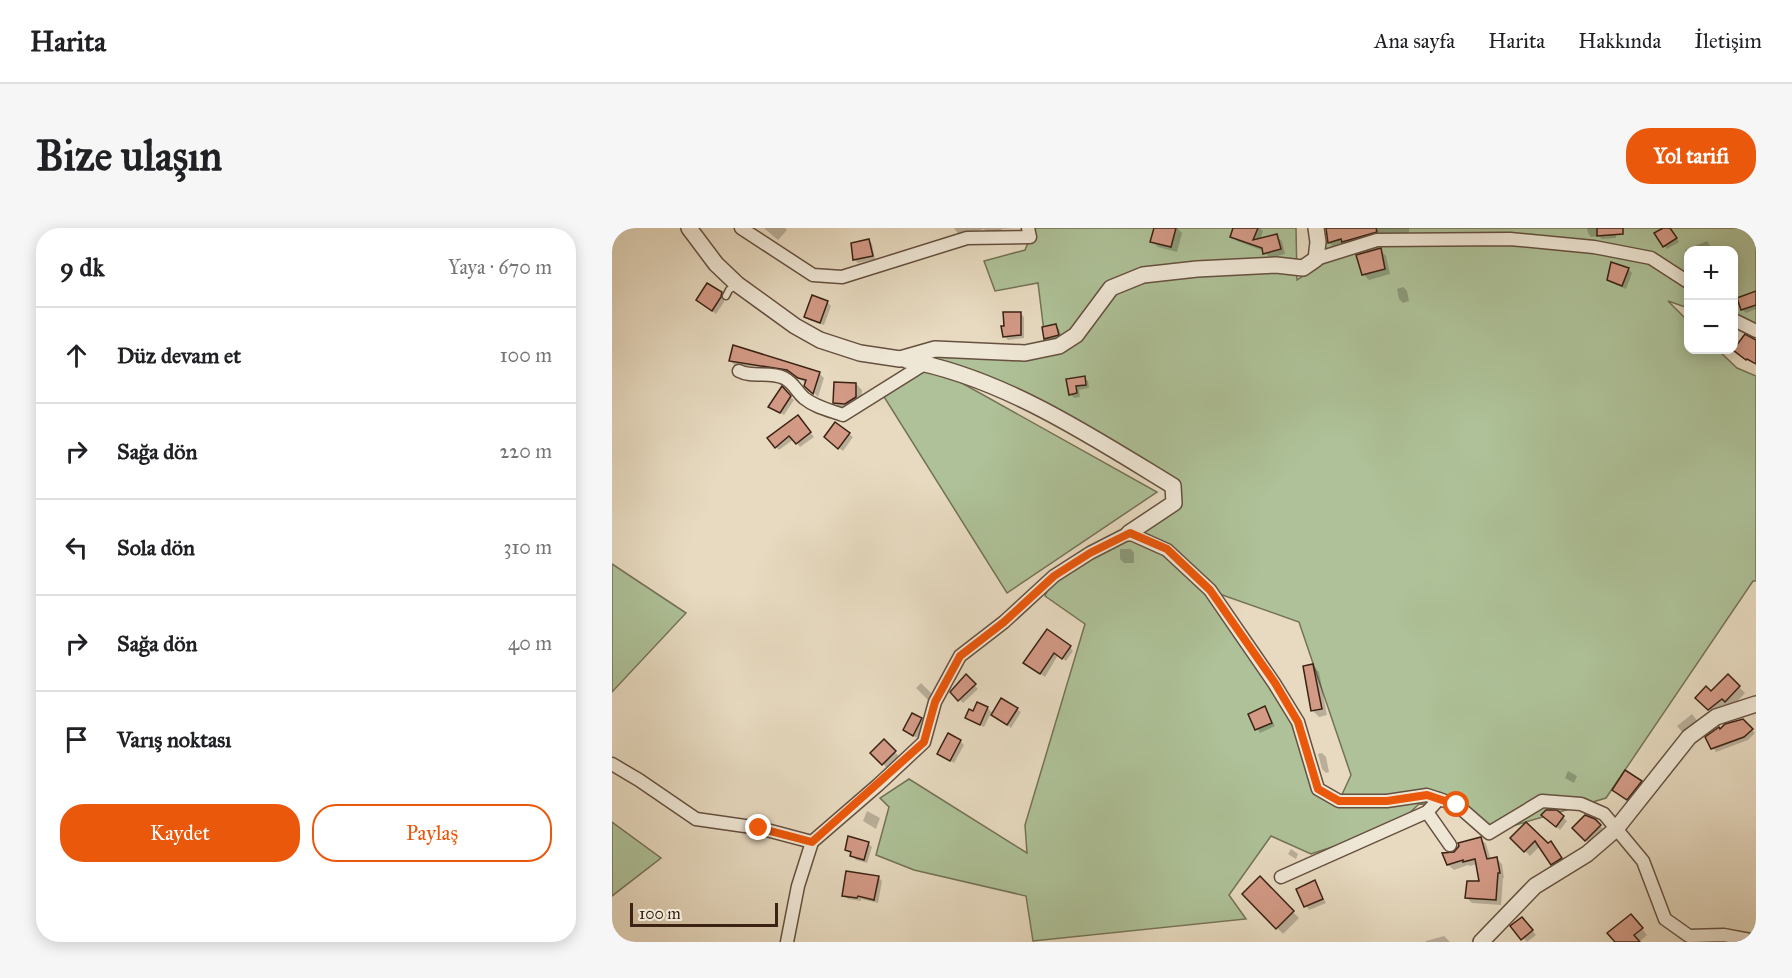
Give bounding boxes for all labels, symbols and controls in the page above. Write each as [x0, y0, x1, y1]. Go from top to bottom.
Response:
text: Harita [30, 24, 106, 59]
text: Ana sayfa [1374, 28, 1455, 54]
text: Harita [1488, 28, 1545, 54]
text: Hakkında [1578, 28, 1661, 54]
text: İletişim [1694, 28, 1762, 54]
button: Yol tarifi [1626, 128, 1756, 184]
text: Bize ulaşın [36, 130, 222, 182]
map controls [1684, 246, 1738, 354]
button: + [1684, 246, 1738, 300]
text: 9 dk [60, 251, 105, 283]
text: Yaya · 670 m [448, 255, 552, 279]
button: − [1684, 300, 1738, 354]
icon: ahead [60, 339, 93, 372]
text: Düz devam et [117, 342, 241, 369]
text: 100 m [500, 343, 552, 367]
icon: right [60, 435, 93, 468]
text: Sağa dön [117, 438, 197, 465]
text: 220 m [500, 439, 552, 463]
icon: left [60, 531, 93, 564]
text: Sola dön [117, 534, 195, 561]
text: 310 m [503, 535, 552, 559]
icon: right [60, 627, 93, 660]
text: Sağa dön [117, 630, 197, 657]
text: 40 m [508, 631, 552, 655]
icon: arrive [60, 723, 93, 756]
text: Varış noktası [117, 726, 231, 753]
route start [1443, 791, 1469, 817]
button: Kaydet [60, 804, 300, 862]
button: Paylaş [312, 804, 552, 862]
route end [745, 814, 771, 840]
scale bar [630, 900, 778, 928]
text: 100 m [639, 904, 681, 923]

